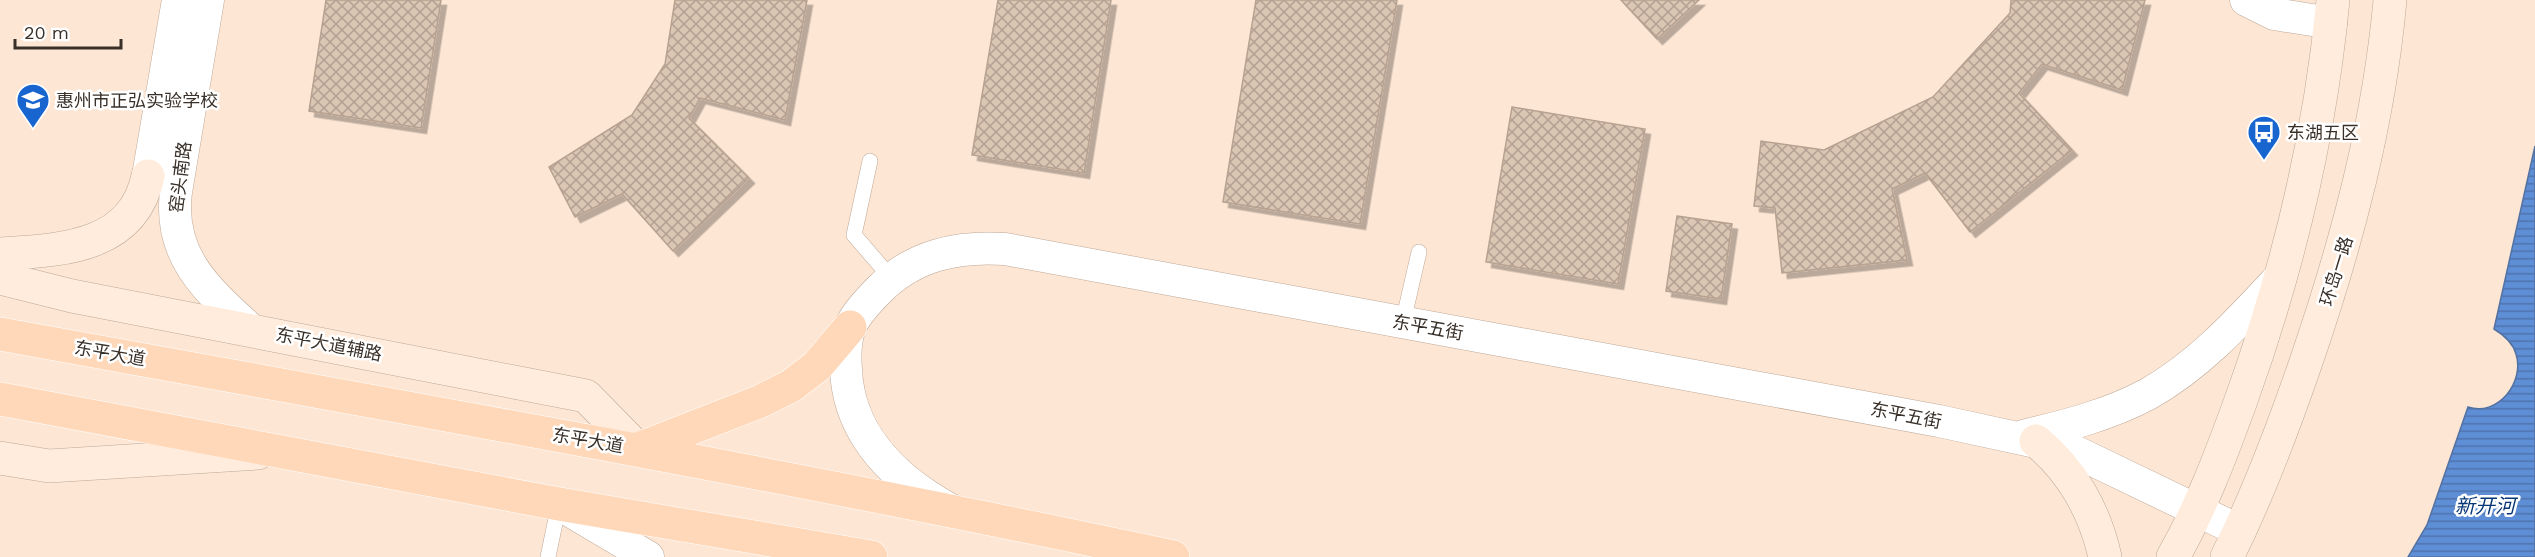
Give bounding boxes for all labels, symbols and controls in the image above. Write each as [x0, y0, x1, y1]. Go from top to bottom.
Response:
scale bar [15, 12, 122, 50]
text: 20 m [24, 22, 69, 43]
school or university icon: 惠州市正弘实验学校 [15, 82, 51, 129]
place label: 惠州市正弘实验学校 [56, 90, 218, 111]
bus stop icon: 东湖五区 [2246, 114, 2282, 161]
place label: 东湖五区 [2287, 122, 2359, 143]
street label: 窑头南路 [165, 140, 195, 214]
street label: 环岛一路 [2315, 234, 2357, 308]
street label: 东平五街 [1391, 310, 1465, 344]
street label: 东平大道辅路 [274, 323, 384, 365]
street label: 东平大道 [73, 336, 147, 370]
street label: 东平五街 [1869, 398, 1943, 432]
street label: 东平大道 [551, 423, 625, 457]
water label: 新开河 [2455, 494, 2519, 518]

